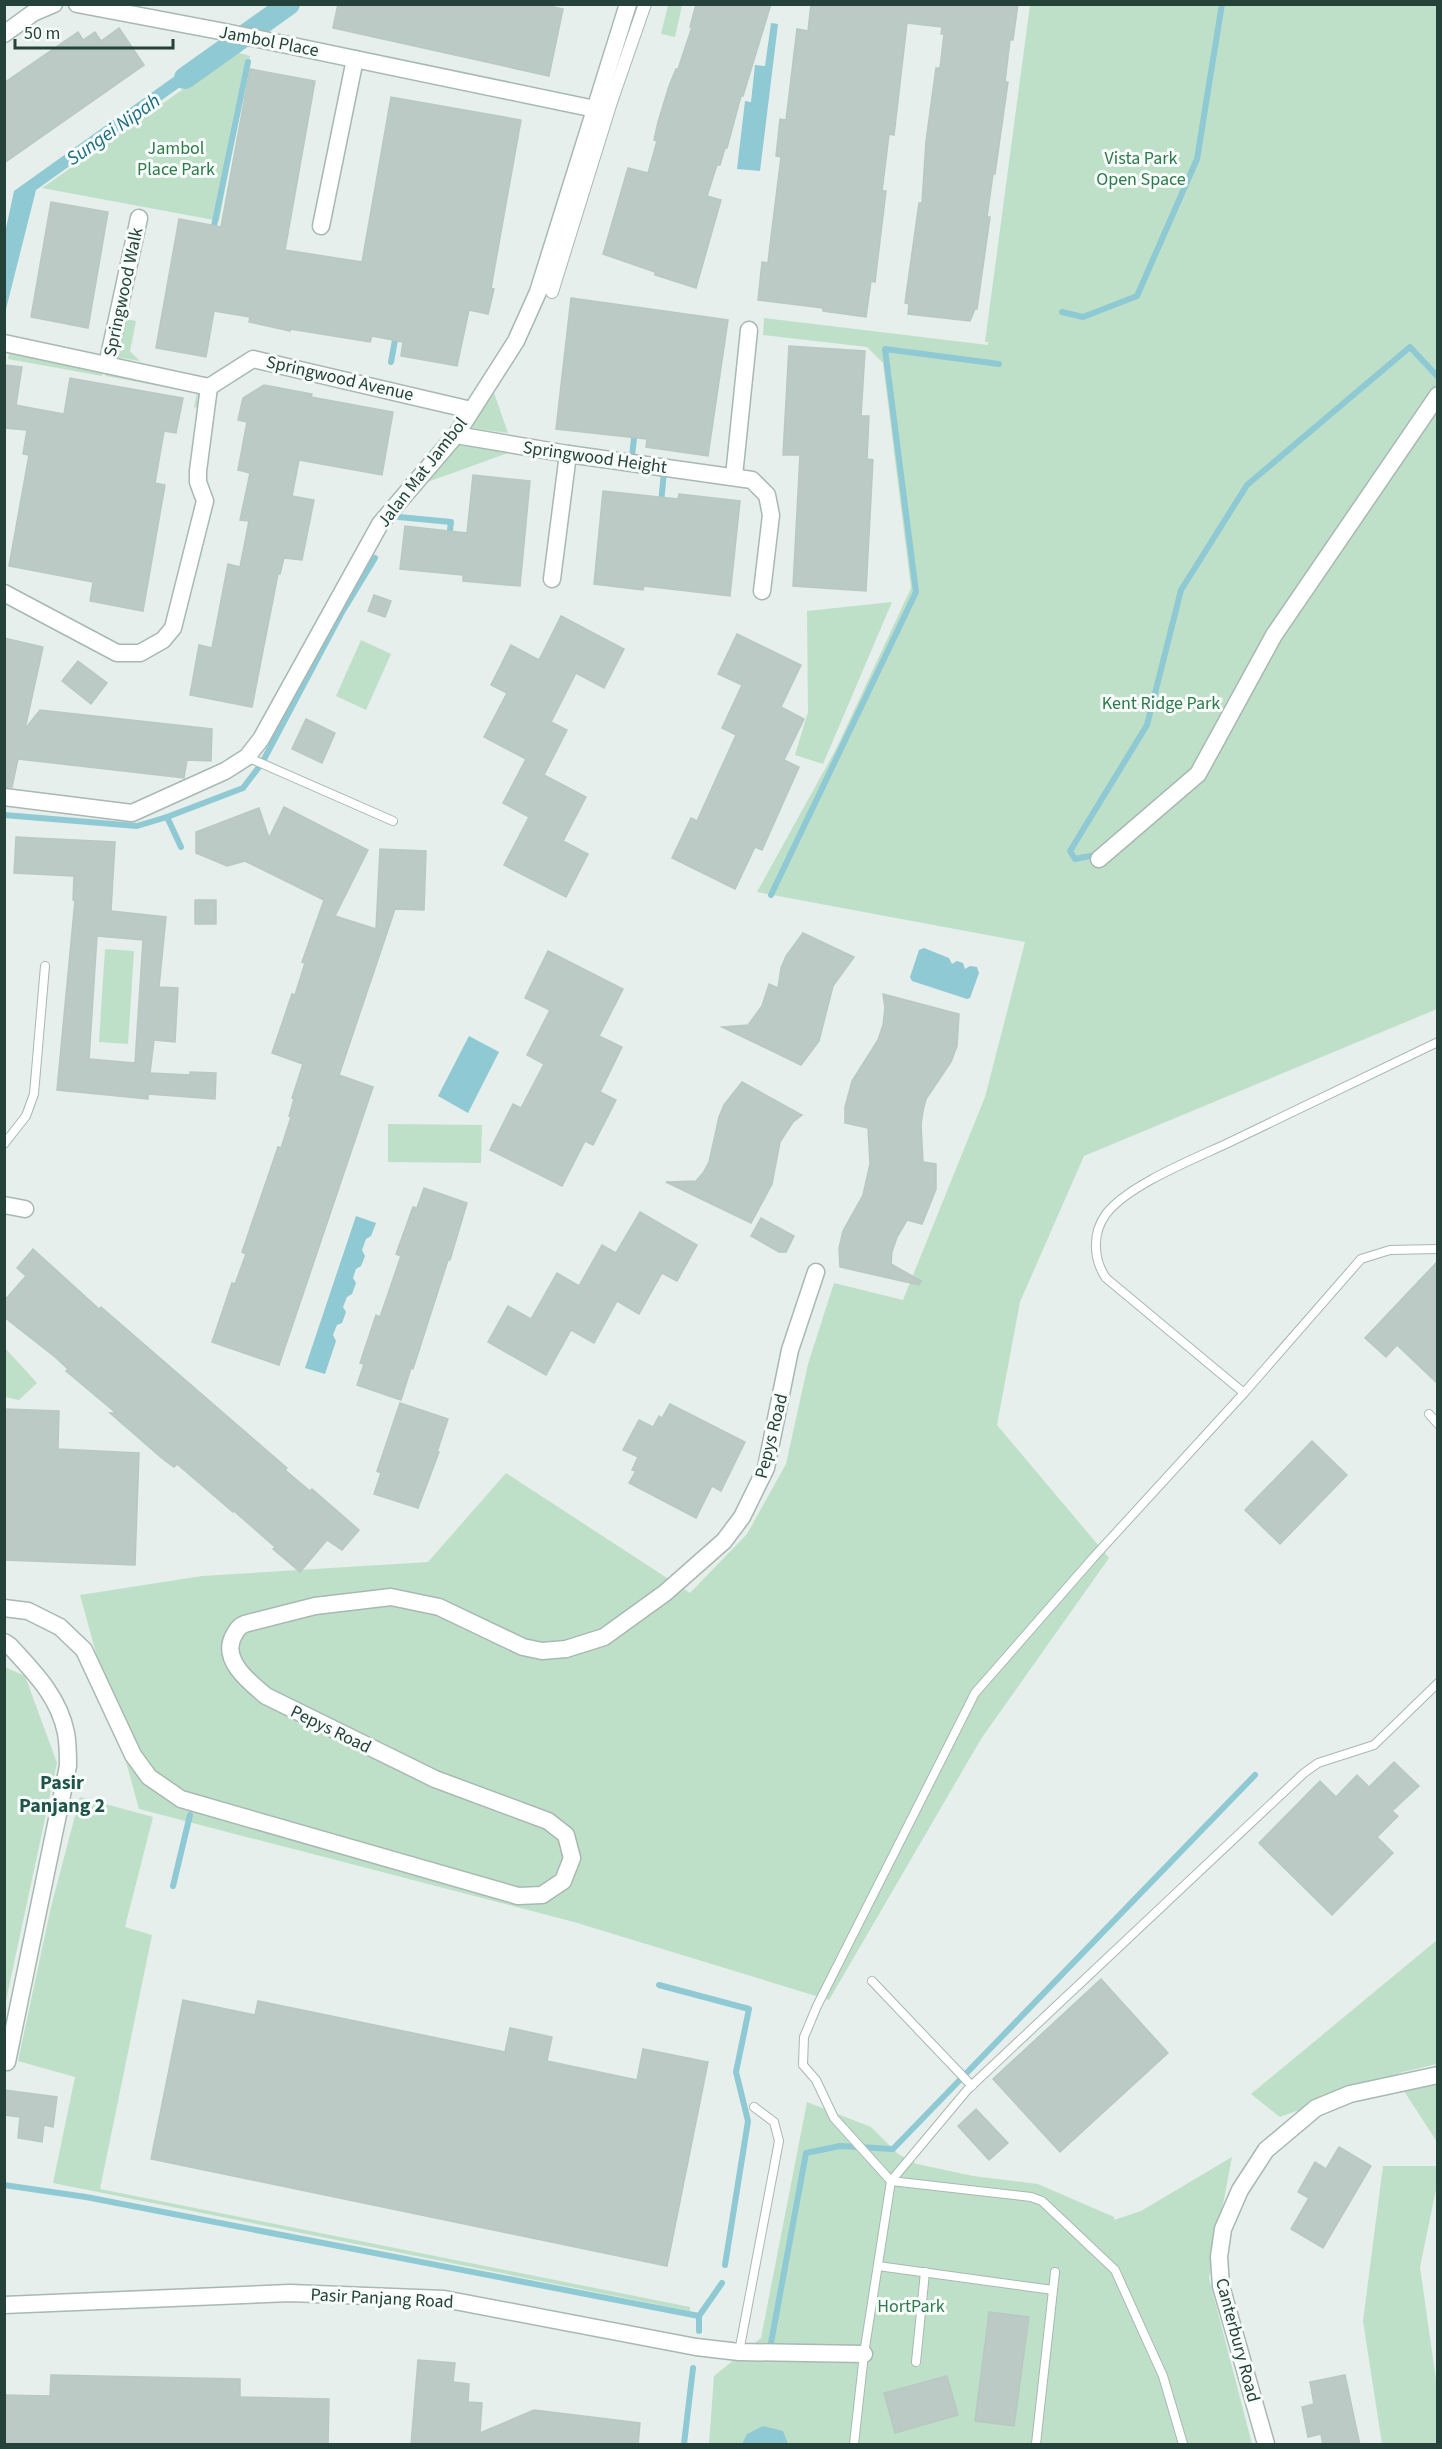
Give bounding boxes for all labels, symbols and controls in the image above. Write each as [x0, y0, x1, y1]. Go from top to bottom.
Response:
scale bar [15, 12, 172, 50]
street label: Jambol Place [217, 20, 321, 63]
text: 50 m [24, 21, 60, 46]
water label: Sungei Nipah [61, 87, 166, 173]
park label: Jambol Place Park [137, 136, 215, 182]
park label: Vista Park Open Space [1096, 146, 1186, 192]
street label: Springwood Walk [98, 225, 149, 359]
street label: Springwood Avenue [264, 349, 416, 408]
street label: Jalan Mat Jambol [372, 412, 473, 533]
street label: Springwood Height [521, 435, 669, 480]
park label: Kent Ridge Park [1102, 691, 1220, 716]
street label: Pepys Road [749, 1391, 794, 1481]
street label: Pepys Road [286, 1699, 375, 1760]
district label: Pasir Panjang 2 [19, 1769, 105, 1820]
street label: Canterbury Road [1209, 2275, 1266, 2405]
street label: Pasir Panjang Road [310, 2282, 454, 2315]
park label: HortPark [877, 2294, 945, 2319]

